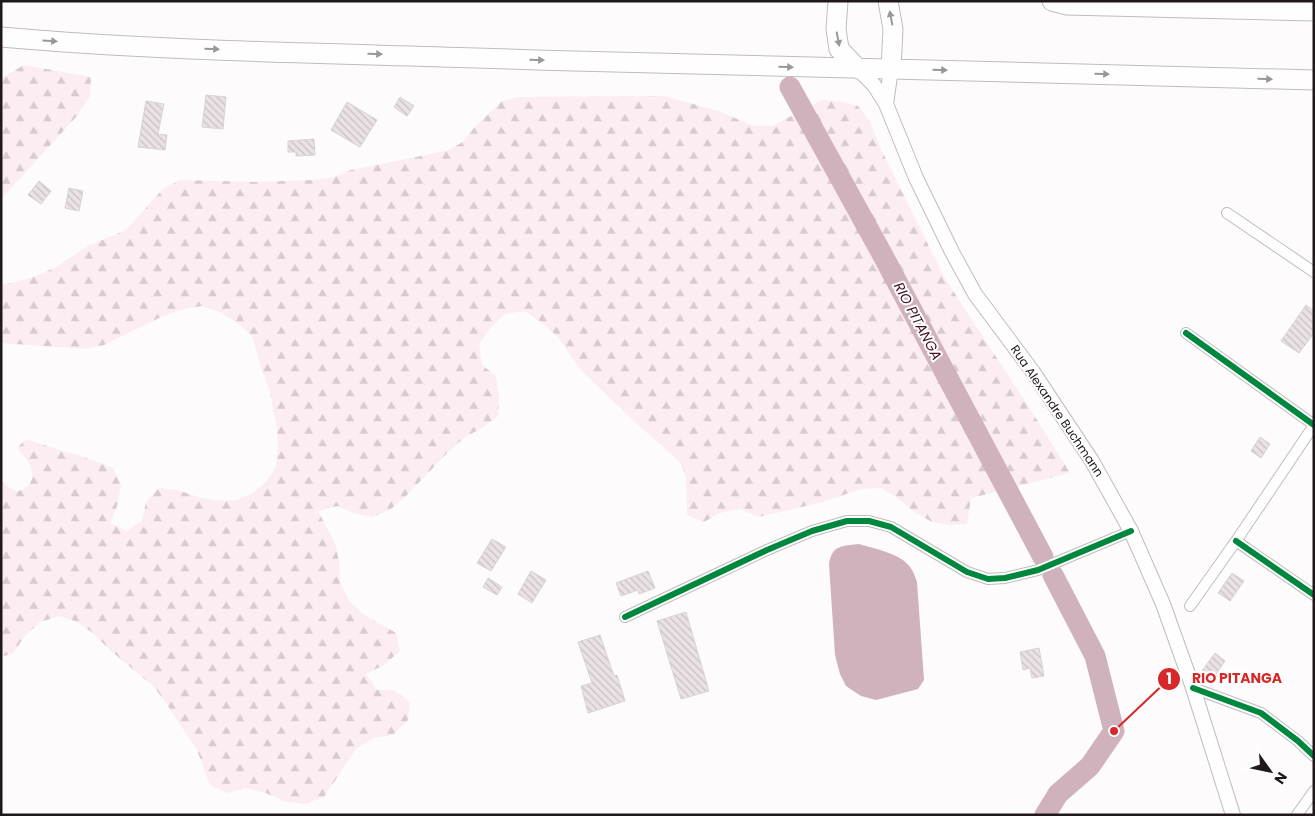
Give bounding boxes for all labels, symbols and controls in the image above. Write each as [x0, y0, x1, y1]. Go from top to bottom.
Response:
one-way arrow [887, 10, 895, 25]
one-way arrow [834, 31, 842, 47]
one-way arrow [42, 37, 58, 45]
one-way arrow [204, 46, 220, 54]
one-way arrow [367, 51, 383, 59]
one-way arrow [529, 56, 545, 64]
one-way arrow [779, 63, 795, 71]
one-way arrow [932, 66, 948, 74]
one-way arrow [1094, 71, 1110, 79]
one-way arrow [1257, 75, 1273, 83]
water label: RIO PITANGA [889, 278, 947, 364]
street label: Rua Alexandre Buchmann [1007, 342, 1108, 480]
callout: RIO PITANGA [1157, 664, 1292, 693]
text: 1 [1166, 668, 1172, 689]
text: RIO PITANGA [1192, 668, 1283, 688]
north arrow [1245, 746, 1295, 796]
text: N [1270, 768, 1292, 788]

